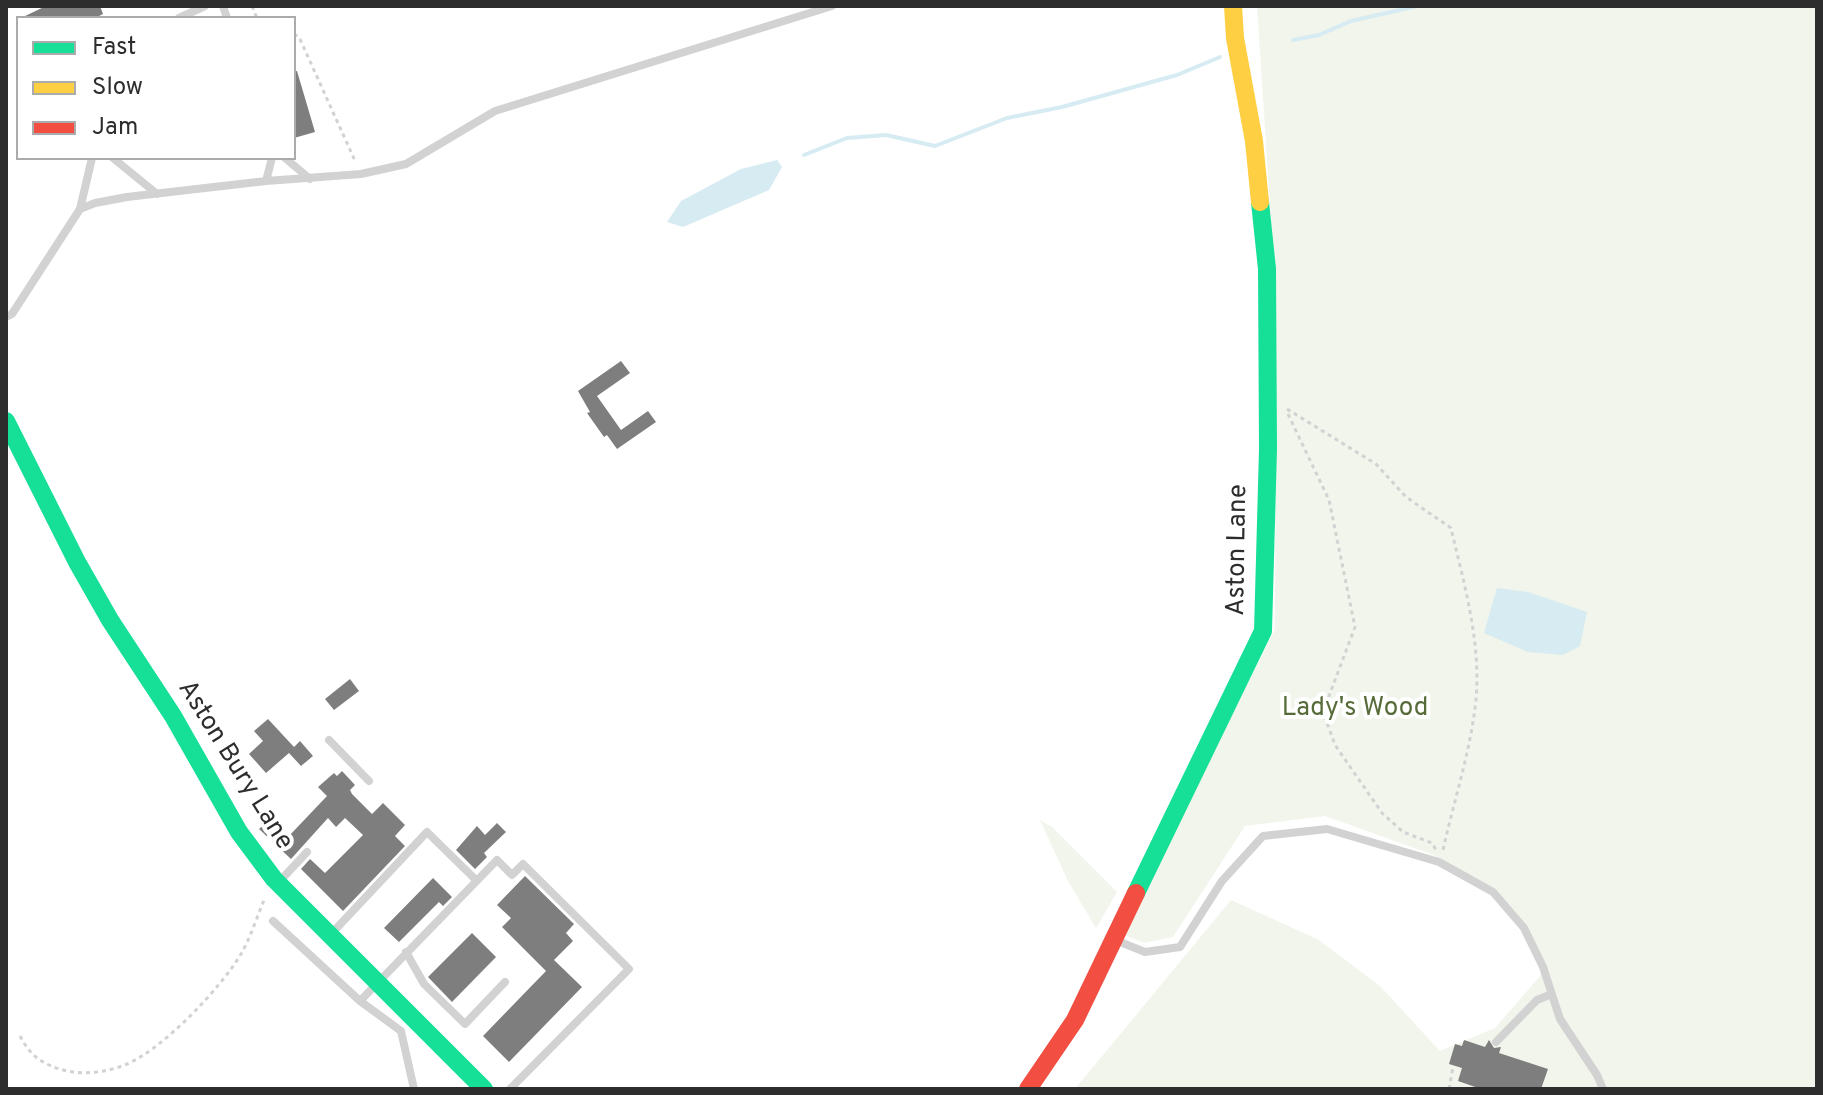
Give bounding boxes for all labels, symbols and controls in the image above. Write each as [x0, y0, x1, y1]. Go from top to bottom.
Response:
legend [16, 16, 296, 160]
text: Fast [92, 33, 136, 63]
text: Slow [92, 73, 143, 103]
text: Jam [92, 113, 138, 143]
street label: Aston Lane [1222, 484, 1256, 616]
street label: Aston Bury Lane [169, 676, 299, 856]
park label: Lady's Wood [1282, 694, 1428, 726]

